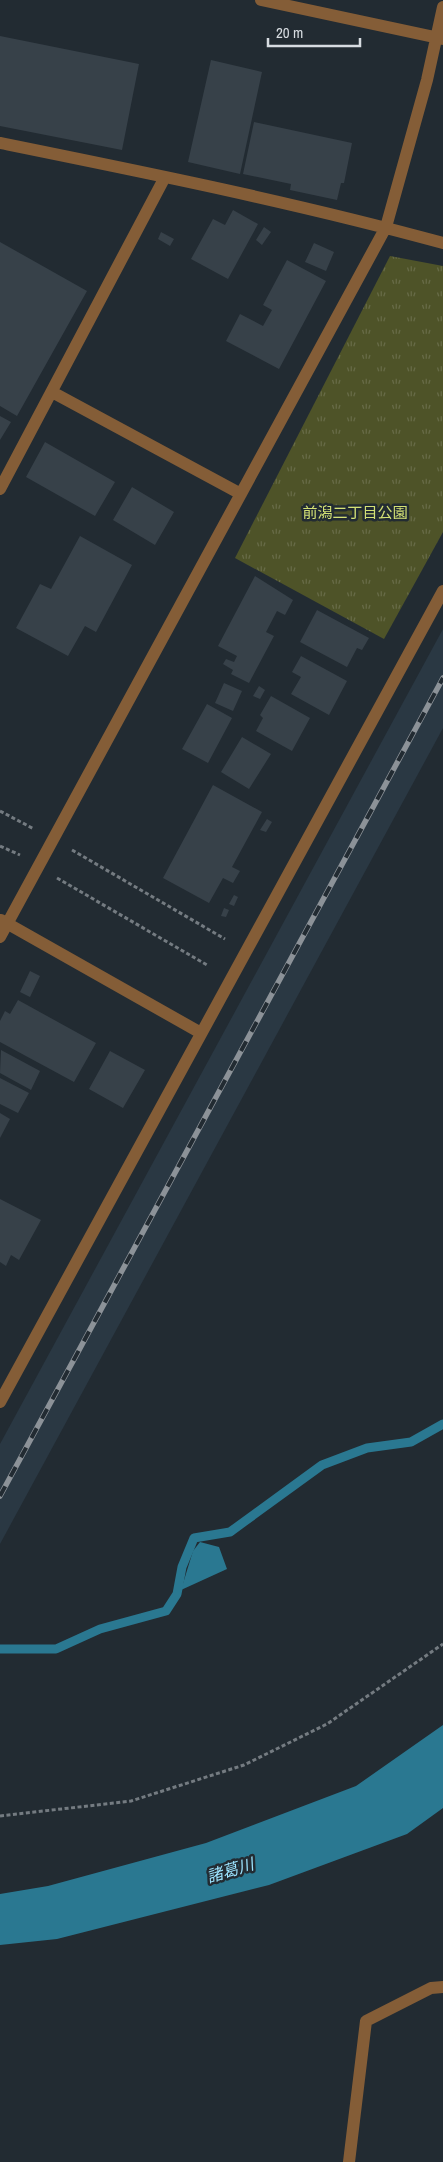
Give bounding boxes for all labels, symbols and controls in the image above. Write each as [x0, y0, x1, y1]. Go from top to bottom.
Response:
scale bar [268, 15, 360, 47]
text: 20 m [276, 22, 303, 43]
park label: 前潟二丁目公園 [302, 502, 408, 523]
water label: 諸葛川 [204, 1852, 258, 1888]

